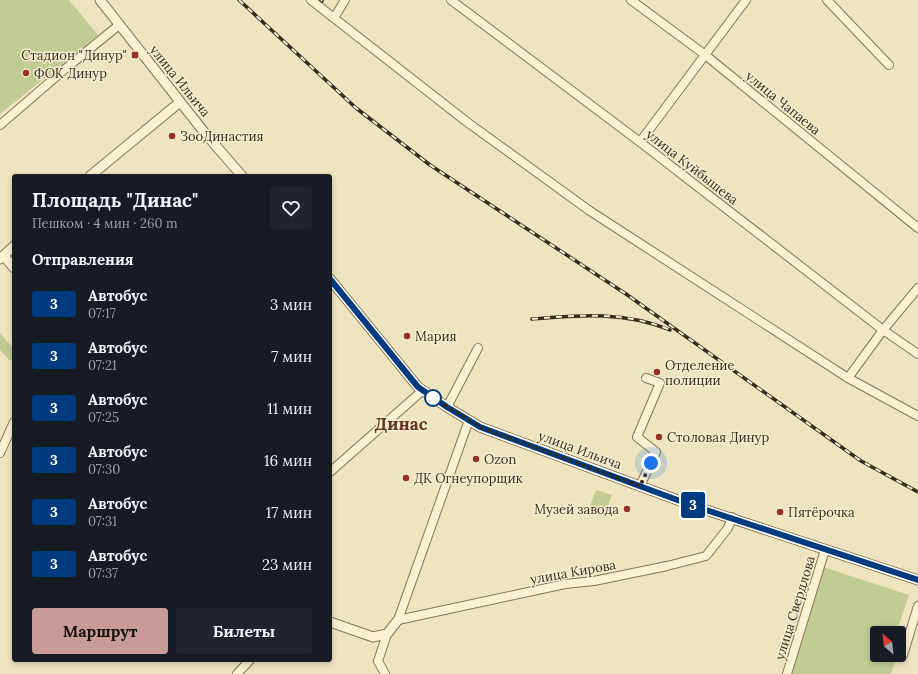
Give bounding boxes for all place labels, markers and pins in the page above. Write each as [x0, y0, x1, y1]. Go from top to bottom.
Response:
place label: Стадион "Динур" [21, 47, 127, 64]
marker: Стадион "Динур" [130, 50, 140, 60]
place label: ФОК Динур [34, 65, 107, 82]
marker: ФОК Динур [21, 68, 31, 78]
place label: ЗооДинастия [180, 128, 264, 145]
marker: ЗооДинастия [167, 131, 177, 141]
place label: Мария [415, 328, 457, 345]
marker: Мария [402, 331, 412, 341]
place label: Отделение полиции [665, 357, 735, 389]
marker: Отделение полиции [652, 367, 662, 377]
unlabelled marker [424, 389, 442, 407]
place label: Столовая Динур [667, 429, 769, 446]
marker: Столовая Динур [654, 432, 664, 442]
place label: Ozon [484, 451, 516, 468]
marker: Ozon [471, 454, 481, 464]
place label: ДК Огнеупорщик [414, 470, 523, 487]
marker: ДК Огнеупорщик [401, 473, 411, 483]
place label: Музей завода [534, 501, 619, 518]
marker: Музей завода [622, 504, 632, 514]
place label: Пятёрочка [788, 504, 855, 521]
marker: Пятёрочка [775, 507, 785, 517]

